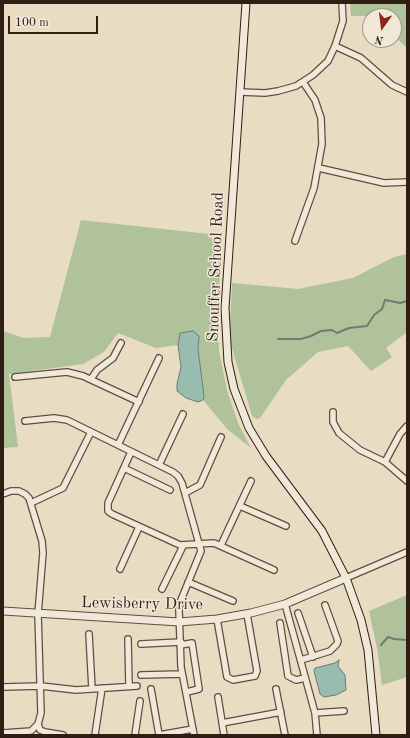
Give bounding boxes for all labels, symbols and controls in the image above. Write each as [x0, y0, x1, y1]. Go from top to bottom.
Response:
scale bar [10, 8, 100, 34]
north arrow [362, 8, 402, 48]
text: 100 m [15, 17, 49, 29]
text: N [374, 33, 385, 46]
street label: Snouffer School Road [204, 192, 228, 342]
street label: Lewisberry Drive [81, 593, 203, 615]

